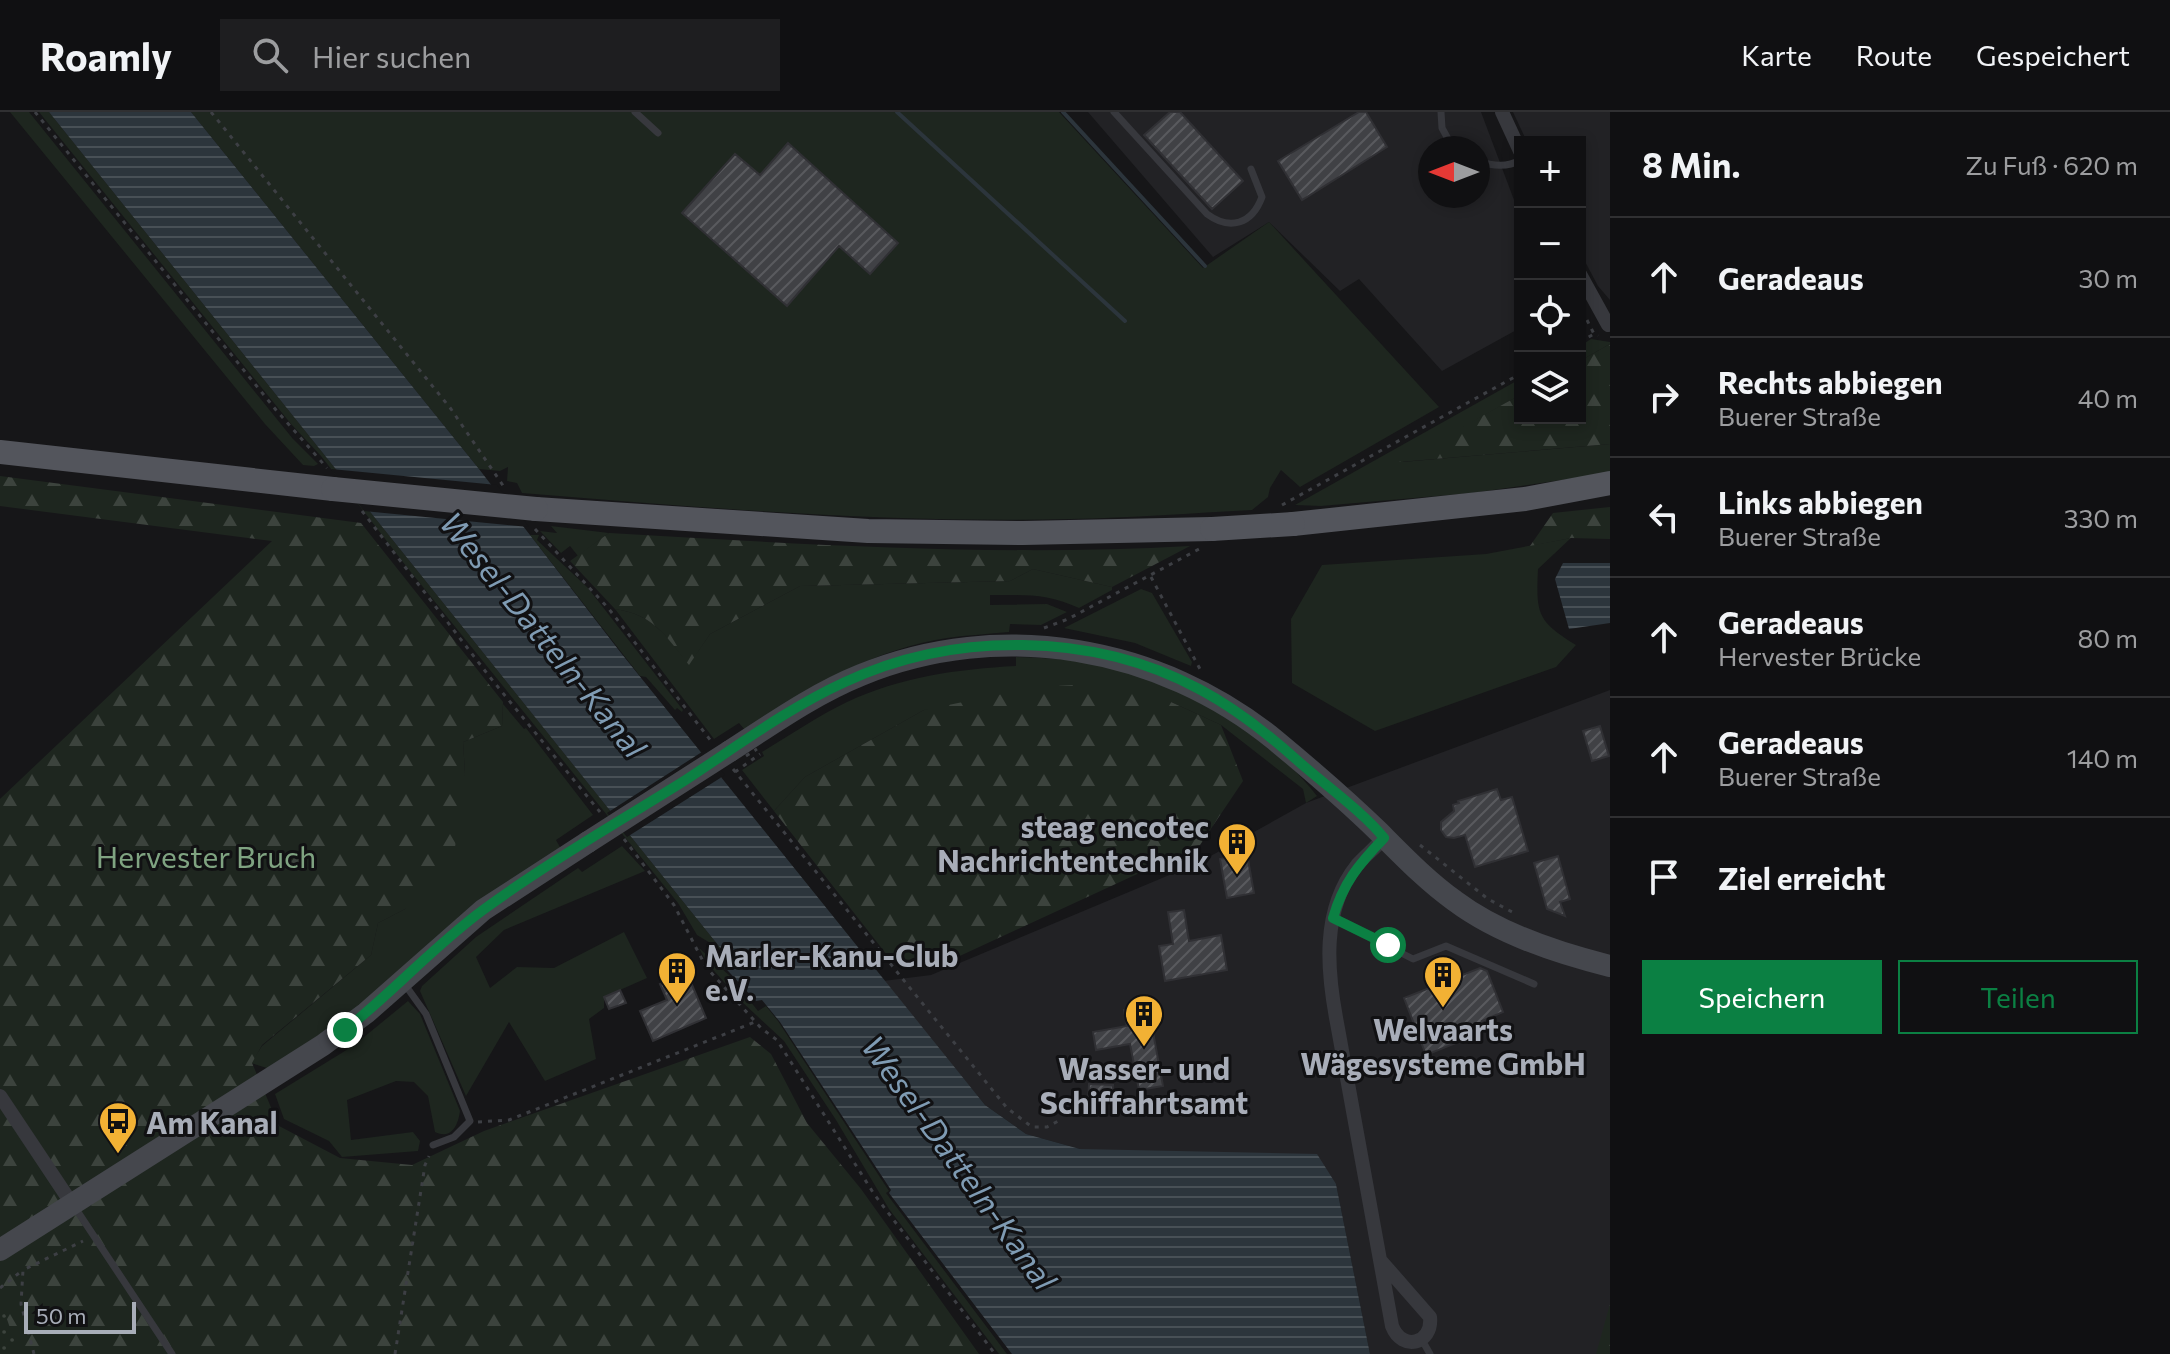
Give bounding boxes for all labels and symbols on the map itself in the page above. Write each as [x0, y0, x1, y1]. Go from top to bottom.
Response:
north arrow [1418, 136, 1490, 208]
water label: Wesel-Datteln-Kanal [432, 503, 656, 766]
place label: steag encotec Nachrichtentechnik [937, 807, 1209, 878]
building icon: steag encotec Nachrichtentechnik [1216, 821, 1258, 876]
park label: Hervester Bruch [96, 837, 316, 874]
route start [1370, 927, 1406, 963]
place label: Marler-Kanu-Club e.V. [705, 936, 959, 1007]
building icon: Marler-Kanu-Club e.V. [656, 950, 698, 1005]
building icon: Welvaarts Wägesysteme GmbH [1422, 954, 1464, 1009]
building icon: Wasser- und Schiffahrtsamt [1123, 993, 1165, 1048]
place label: Welvaarts Wägesysteme GmbH [1300, 1010, 1586, 1081]
route end [327, 1012, 363, 1048]
water label: Wesel-Datteln-Kanal [854, 1027, 1066, 1298]
place label: Wasser- und Schiffahrtsamt [1040, 1049, 1248, 1120]
bus stop icon: Am Kanal [97, 1100, 139, 1155]
place label: Am Kanal [146, 1103, 278, 1140]
scale bar [24, 1298, 136, 1334]

